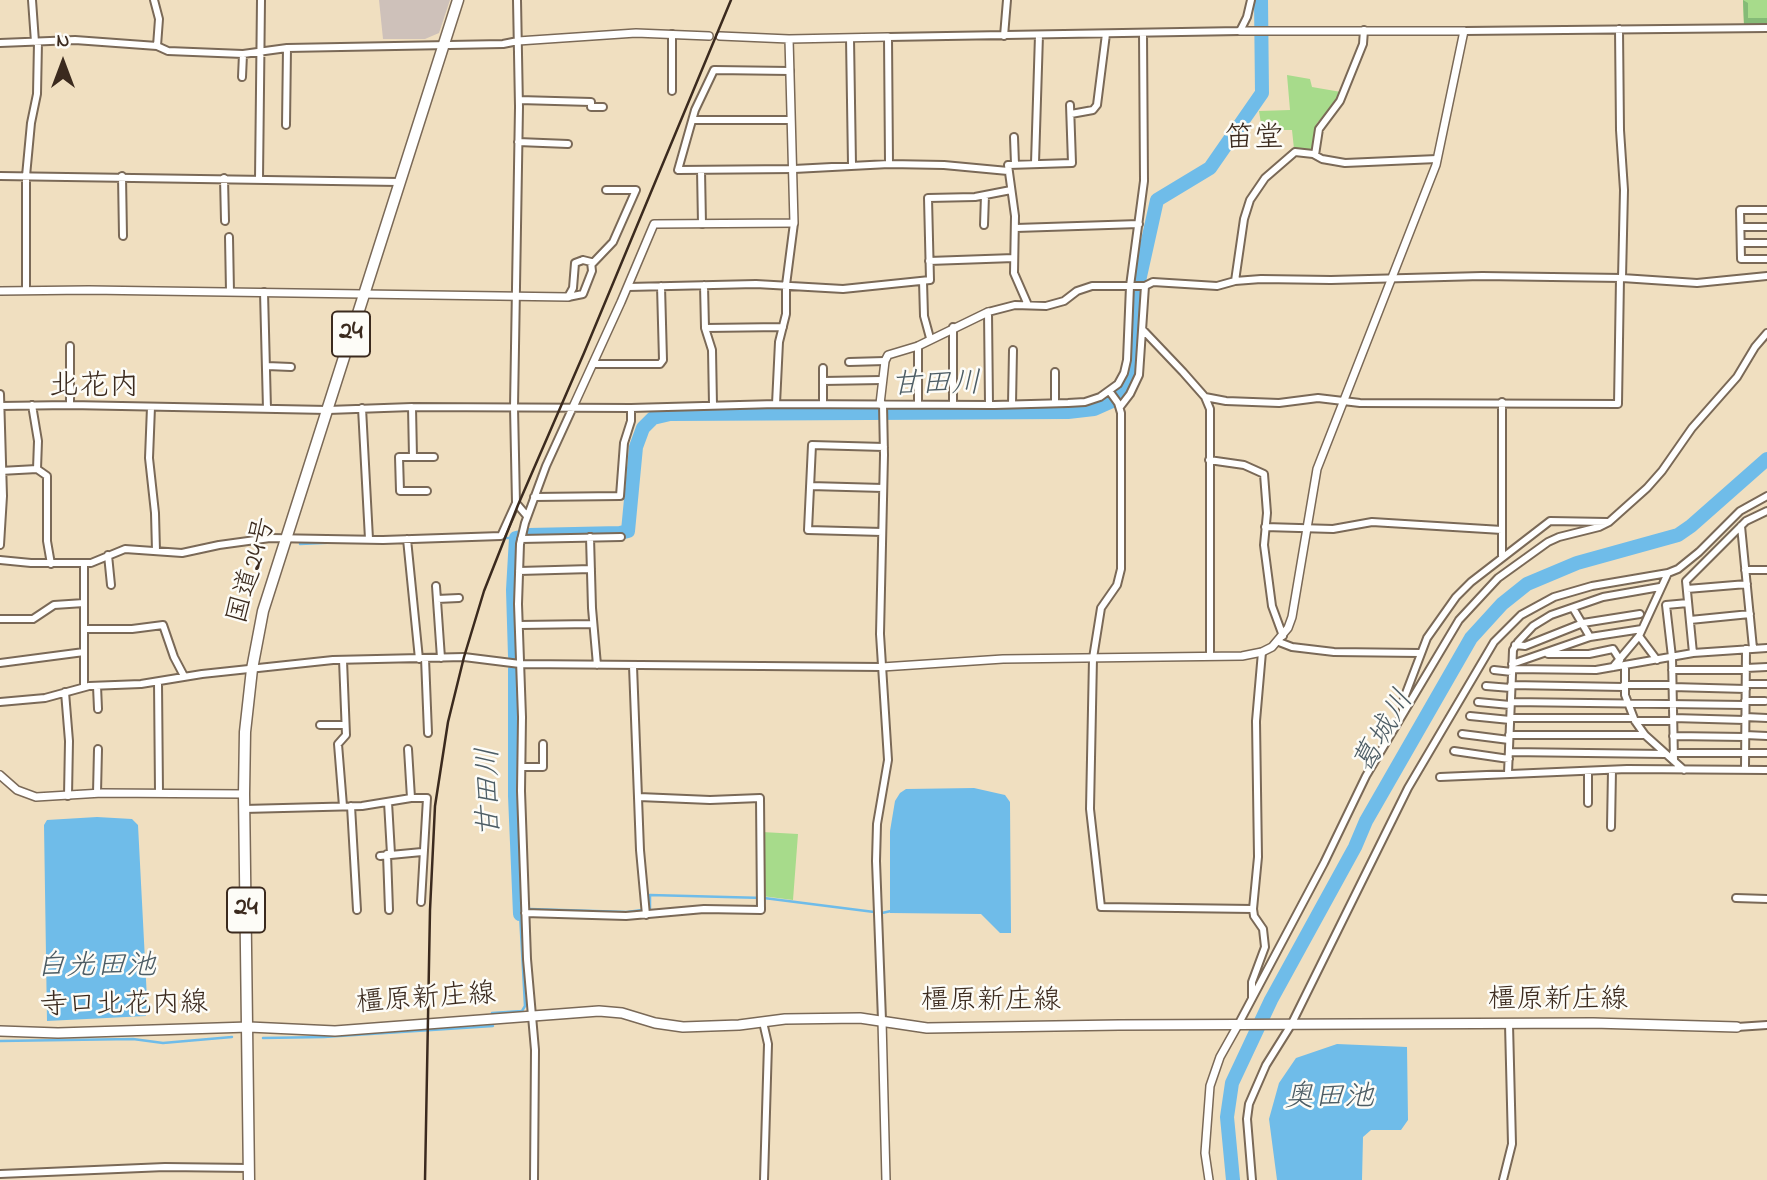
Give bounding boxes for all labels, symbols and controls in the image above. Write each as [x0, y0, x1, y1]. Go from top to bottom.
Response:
north arrow [28, 28, 98, 98]
text: N [57, 28, 69, 55]
district label: 笛堂 [1224, 123, 1284, 159]
road number: 24 [332, 312, 370, 356]
water label: 甘田川 [891, 368, 981, 406]
district label: 北花内 [49, 371, 139, 407]
street label: 国道24号 [223, 514, 285, 628]
water label: 葛城川 [1348, 685, 1424, 781]
water label: 甘田川 [473, 747, 511, 837]
road number: 24 [227, 888, 265, 932]
water label: 白光田池 [36, 951, 156, 987]
street label: 橿原新庄線 [355, 979, 497, 1023]
street label: 橿原新庄線 [1488, 985, 1628, 1019]
street label: 橿原新庄線 [921, 986, 1061, 1020]
street label: 寺口北花内線 [40, 989, 208, 1025]
water label: 奥田池 [1284, 1082, 1374, 1118]

